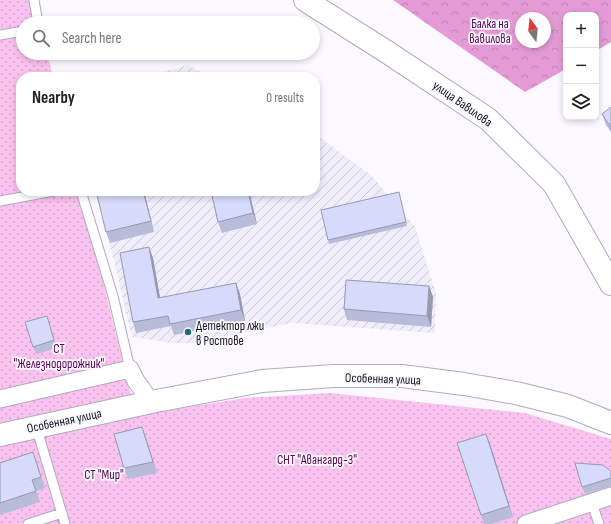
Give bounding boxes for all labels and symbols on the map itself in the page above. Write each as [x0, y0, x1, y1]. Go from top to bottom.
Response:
north arrow [515, 12, 551, 48]
park label: Балка на вавилова [469, 16, 511, 47]
street label: улица Вавилова [429, 77, 495, 130]
place label: Детектор лжи в Ростове [196, 318, 264, 349]
marker: Детектор лжи в Ростове [183, 327, 193, 337]
park label: СТ "Железнодорожник" [14, 341, 105, 372]
street label: Особенная улица [345, 370, 421, 388]
street label: Особенная улица [25, 405, 103, 437]
park label: СНТ "Авангард-3" [277, 452, 357, 468]
park label: СТ "Мир" [84, 467, 124, 483]

